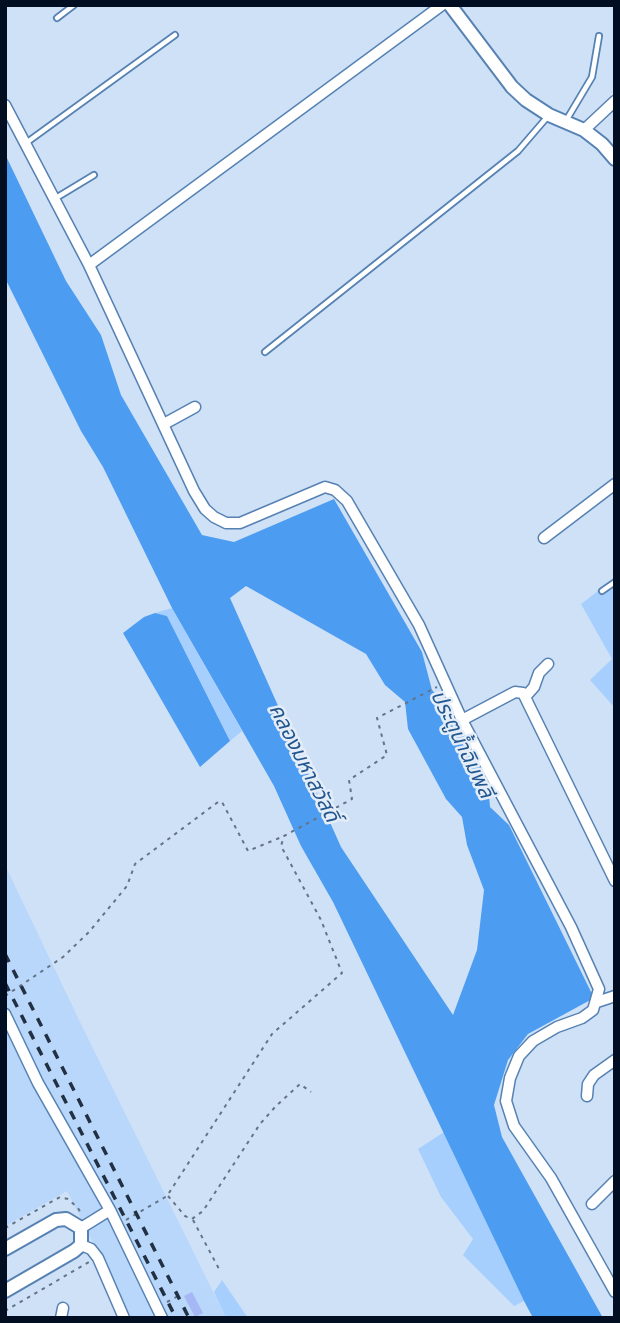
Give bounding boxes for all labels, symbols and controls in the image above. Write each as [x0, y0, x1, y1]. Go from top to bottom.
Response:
water label: ประตูน้ำฉิมพลี [425, 686, 499, 802]
water label: คลองมหาสวัสดิ์ [263, 700, 345, 826]

